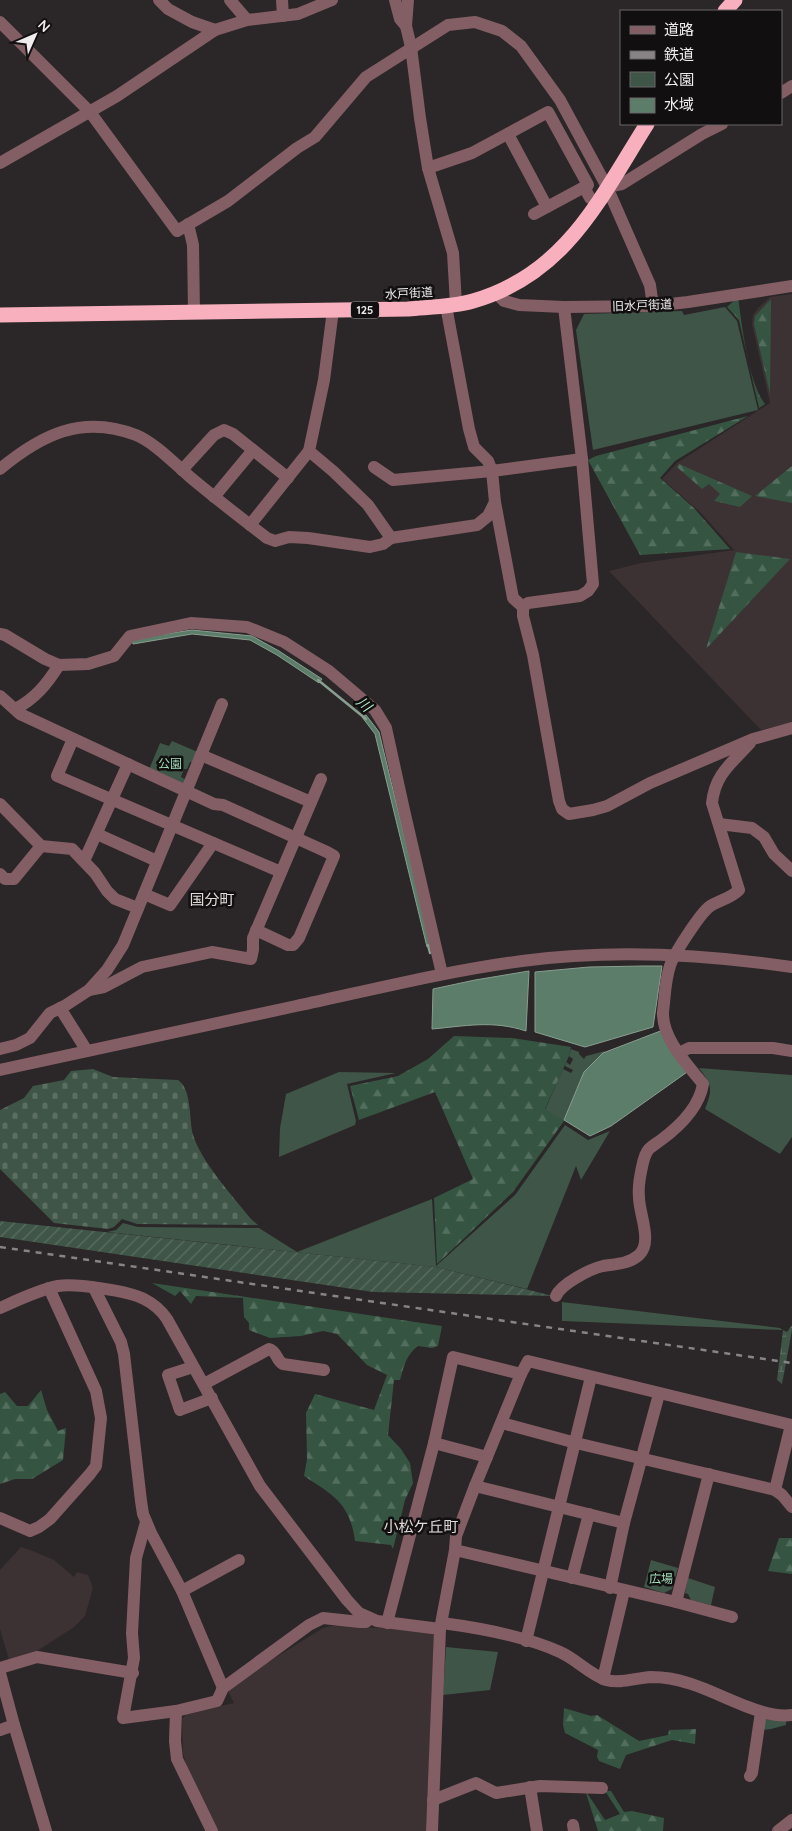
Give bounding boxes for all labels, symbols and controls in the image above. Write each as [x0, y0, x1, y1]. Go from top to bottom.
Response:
north arrow [10, 10, 60, 60]
legend [620, 10, 782, 125]
text: N [34, 16, 54, 36]
text: 道路 [664, 20, 694, 39]
text: 鉄道 [664, 45, 694, 64]
text: 公園 [664, 70, 694, 89]
text: 水域 [664, 95, 694, 114]
street label: 水戸街道 [385, 284, 433, 302]
street label: 旧水戸街道 [612, 296, 672, 314]
road number: 125 [351, 302, 379, 318]
water label: 川 [353, 693, 377, 717]
park label: 公園 [158, 756, 182, 771]
district label: 国分町 [189, 890, 235, 909]
district label: 小松ケ丘町 [383, 1517, 459, 1536]
park label: 広場 [649, 1571, 673, 1586]

